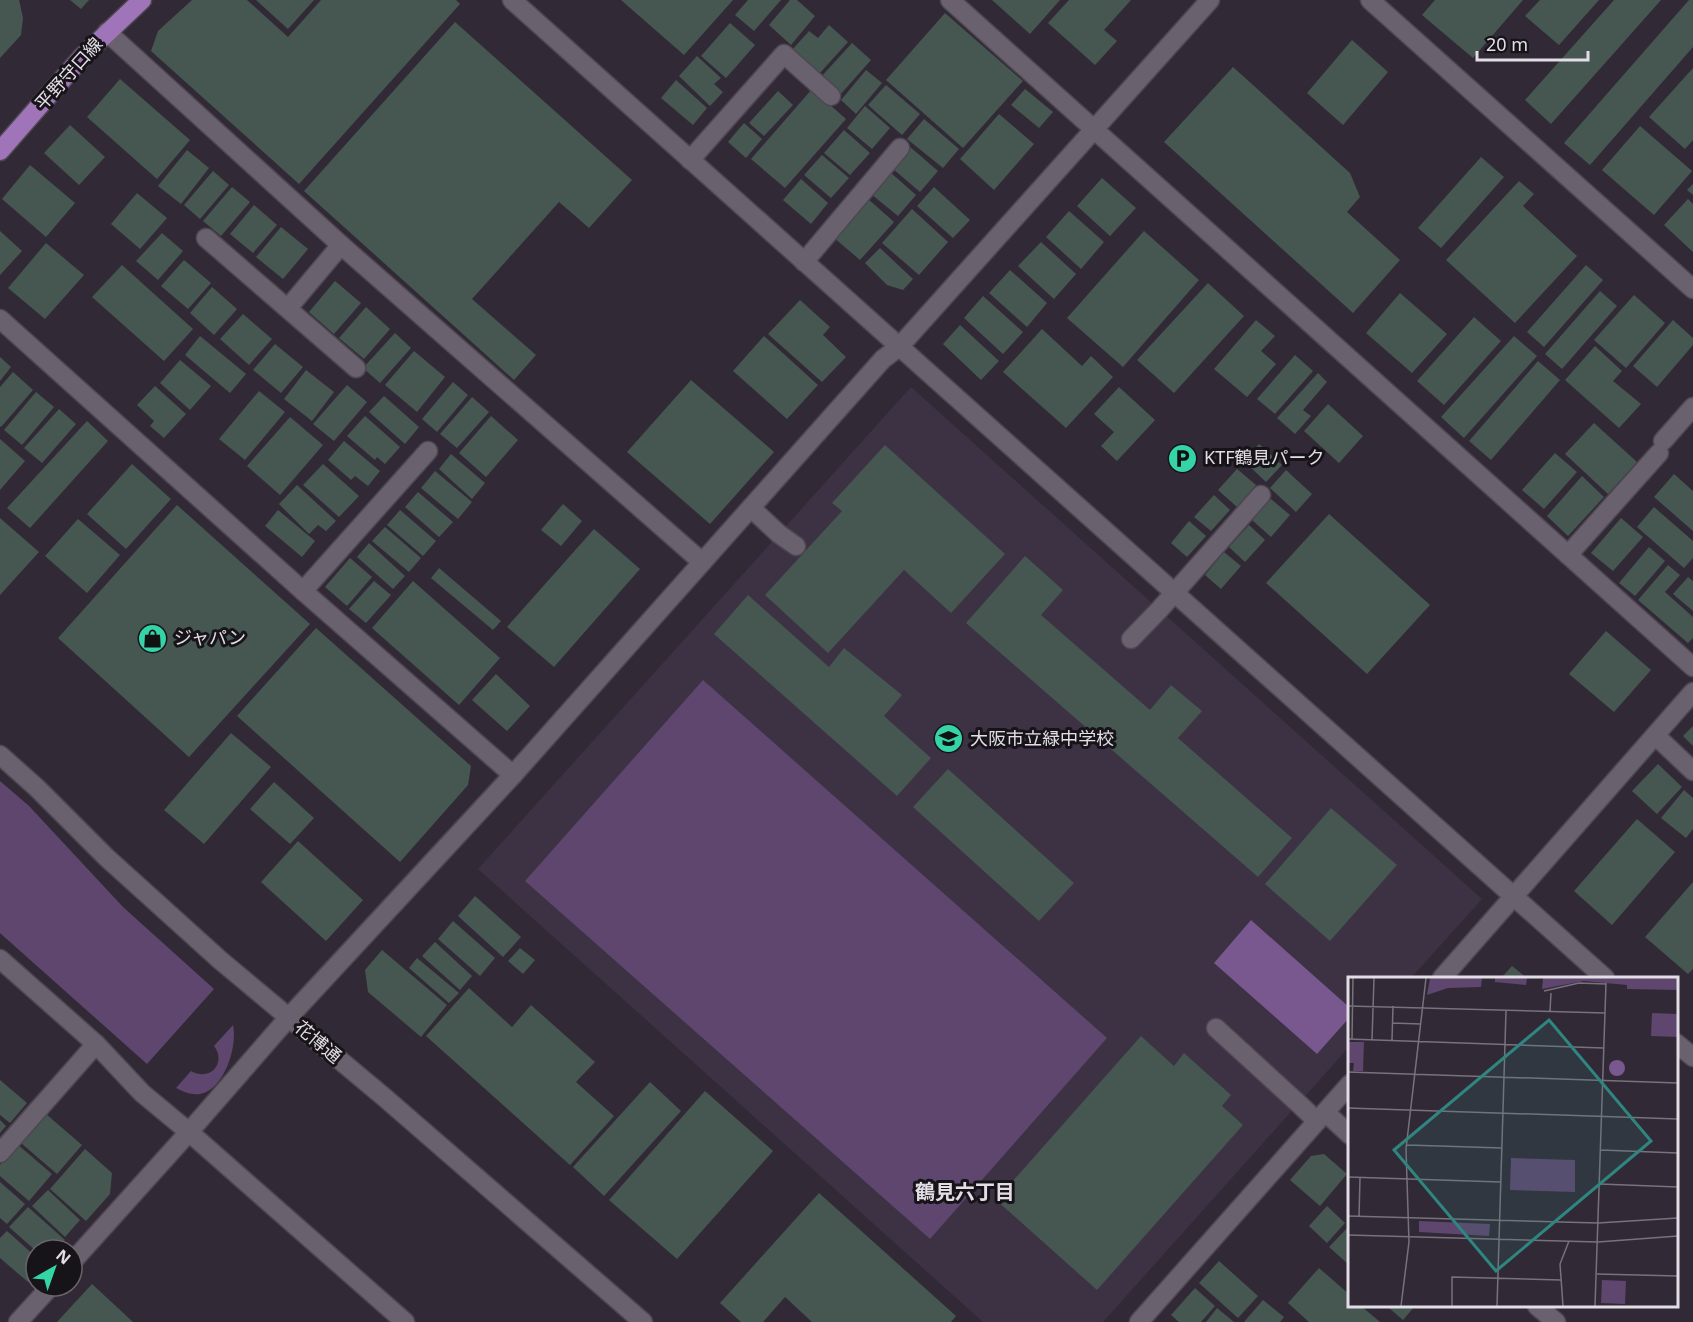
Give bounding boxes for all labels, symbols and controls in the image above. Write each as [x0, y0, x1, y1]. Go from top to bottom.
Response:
scale bar [1477, 24, 1588, 62]
street label: 平野守口線 [29, 32, 107, 115]
text: 20 m [1486, 32, 1528, 56]
parking icon: KTF鶴見パーク [1167, 442, 1199, 474]
place label: KTF鶴見パーク [1204, 445, 1325, 469]
shop icon: ジャパン [137, 622, 169, 654]
place label: ジャパン [174, 625, 246, 649]
school or university icon: 大阪市立緑中学校 [933, 723, 965, 755]
place label: 大阪市立緑中学校 [970, 726, 1114, 750]
inset map [1348, 977, 1678, 1307]
street label: 花博通 [290, 1015, 347, 1068]
district label: 鶴見六丁目 [915, 1178, 1015, 1205]
north arrow [24, 1238, 84, 1298]
text: N [52, 1244, 76, 1269]

